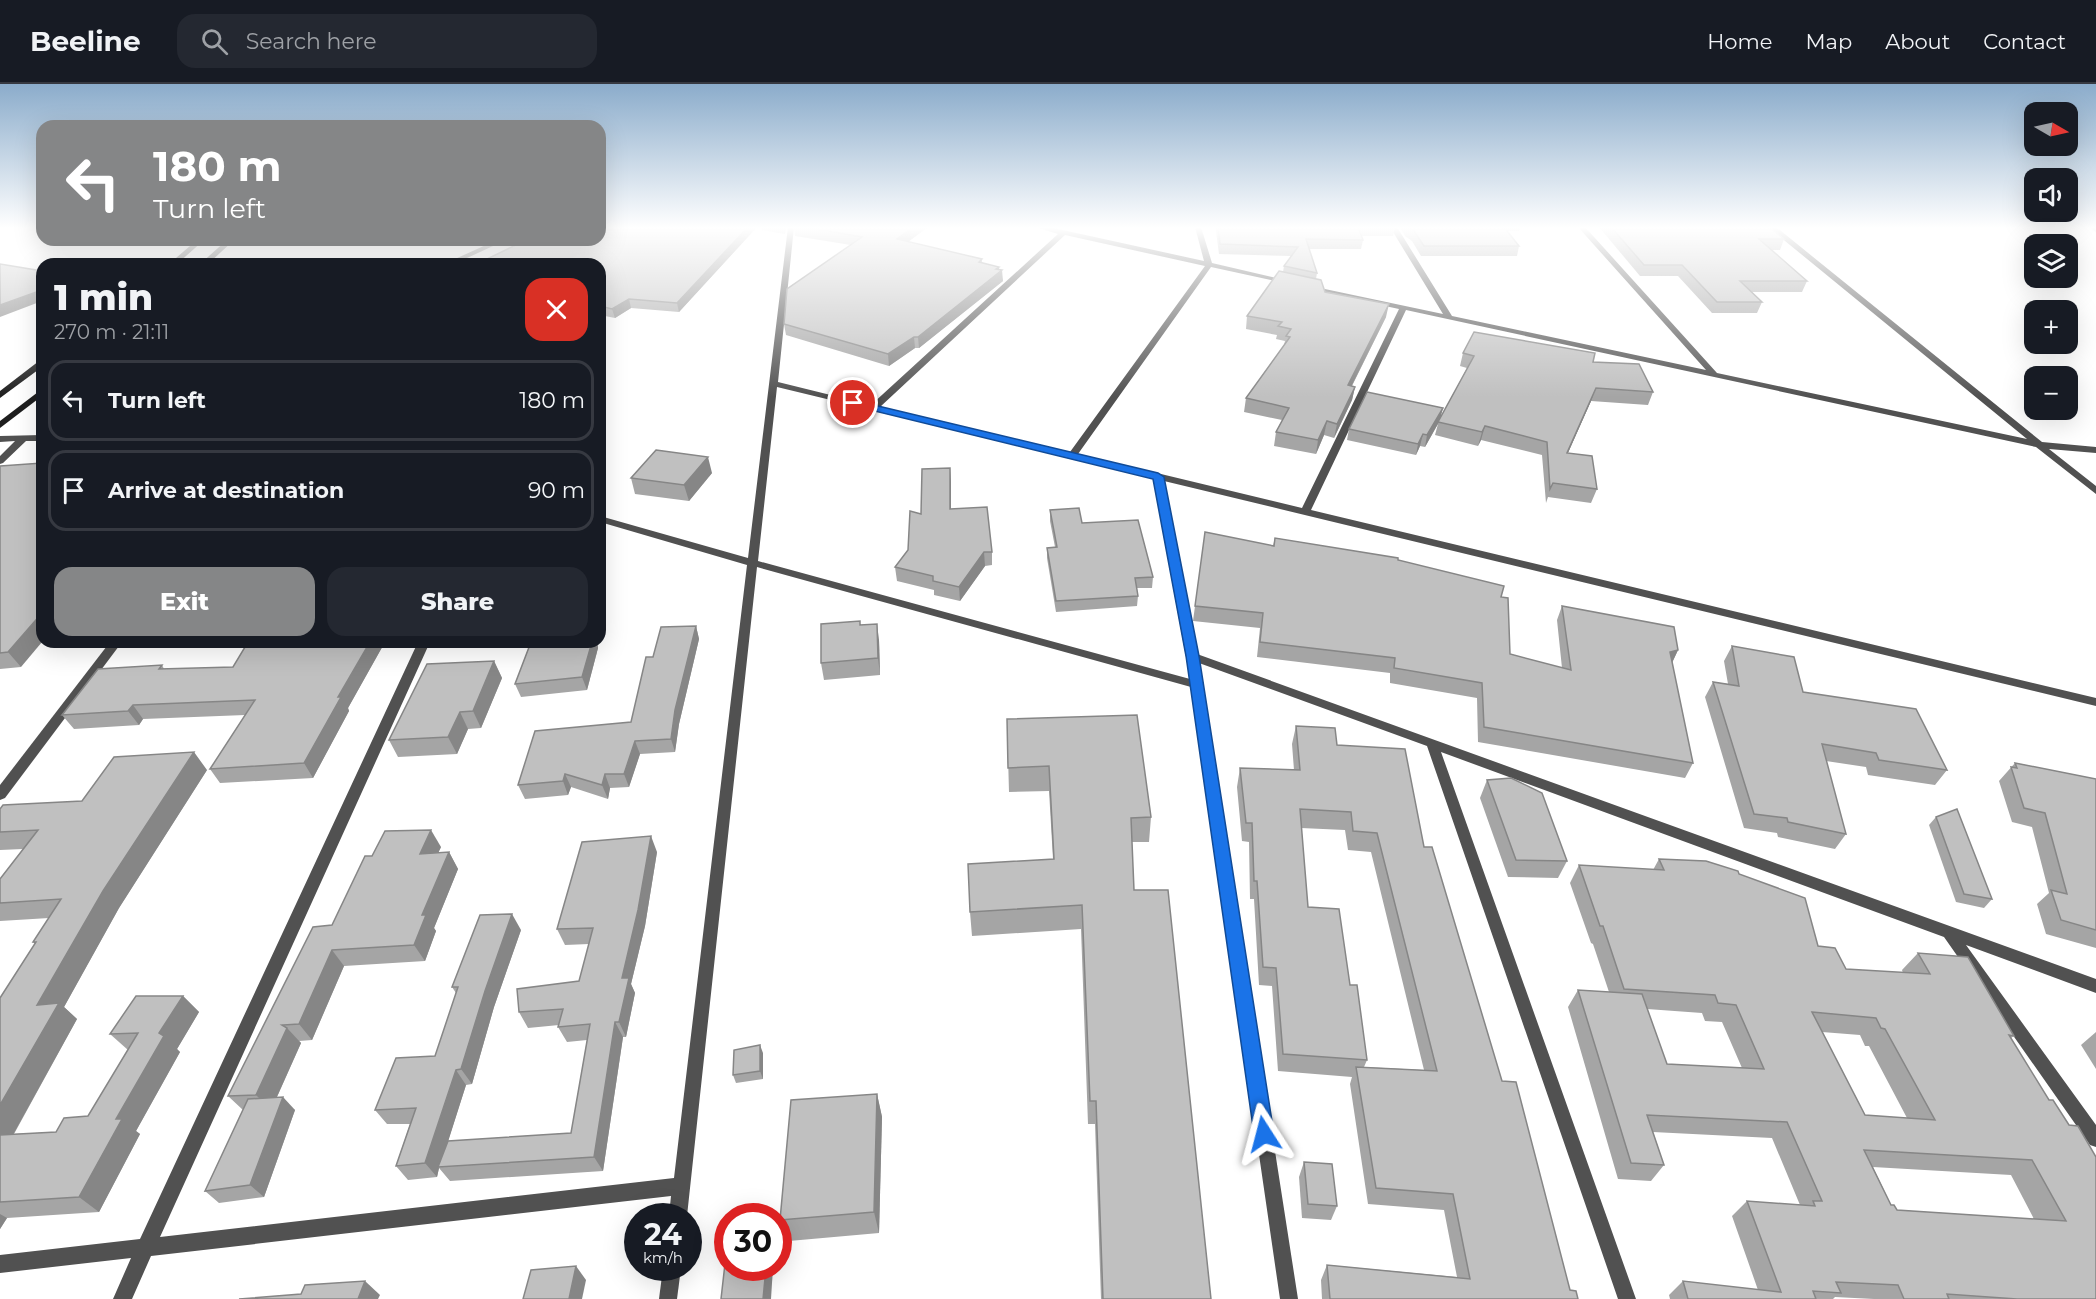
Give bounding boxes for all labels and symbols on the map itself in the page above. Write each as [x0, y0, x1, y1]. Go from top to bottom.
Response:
north arrow [2024, 102, 2078, 156]
pin [827, 377, 878, 428]
position arrow [1232, 1102, 1296, 1166]
speed limit sign: 30 [714, 1203, 792, 1281]

